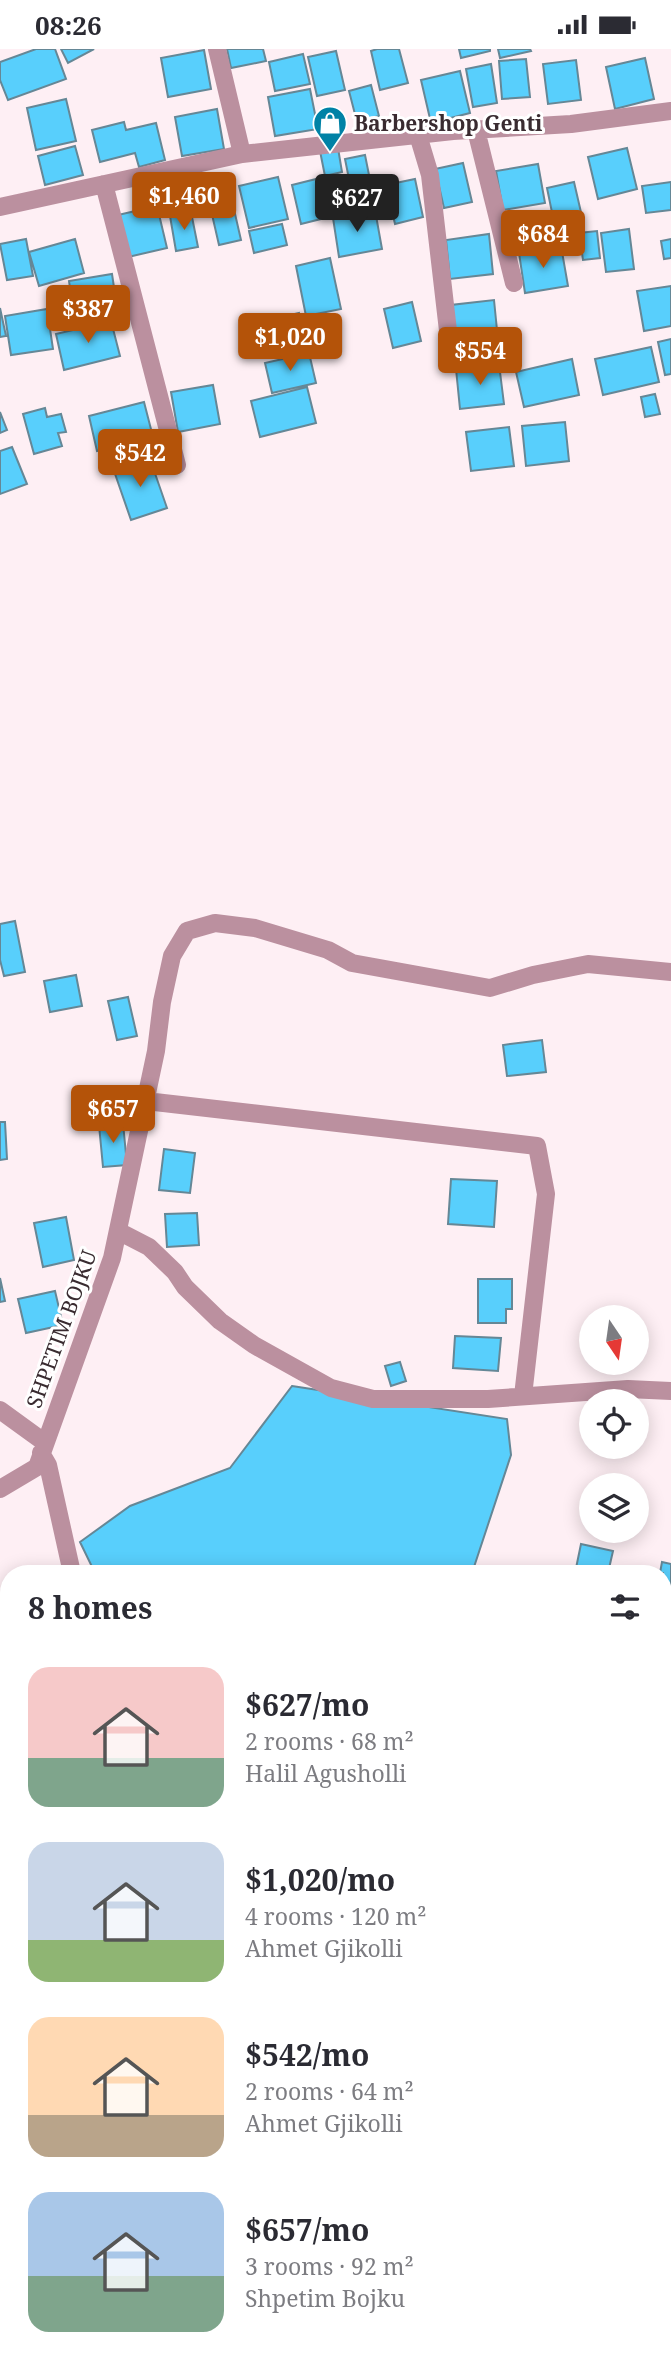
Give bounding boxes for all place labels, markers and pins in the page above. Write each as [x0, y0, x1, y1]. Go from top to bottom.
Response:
shop icon: Barbershop Genti [311, 104, 349, 153]
place label: Barbershop Genti [354, 109, 543, 137]
pin: $1,460 [127, 173, 241, 232]
pin: $627 [316, 174, 398, 234]
pin: $684 [502, 211, 584, 270]
pin: $387 [47, 285, 129, 345]
pin: $1,020 [233, 313, 347, 373]
pin: $554 [439, 327, 521, 387]
pin: $542 [99, 429, 181, 489]
pin: $657 [72, 1085, 154, 1145]

